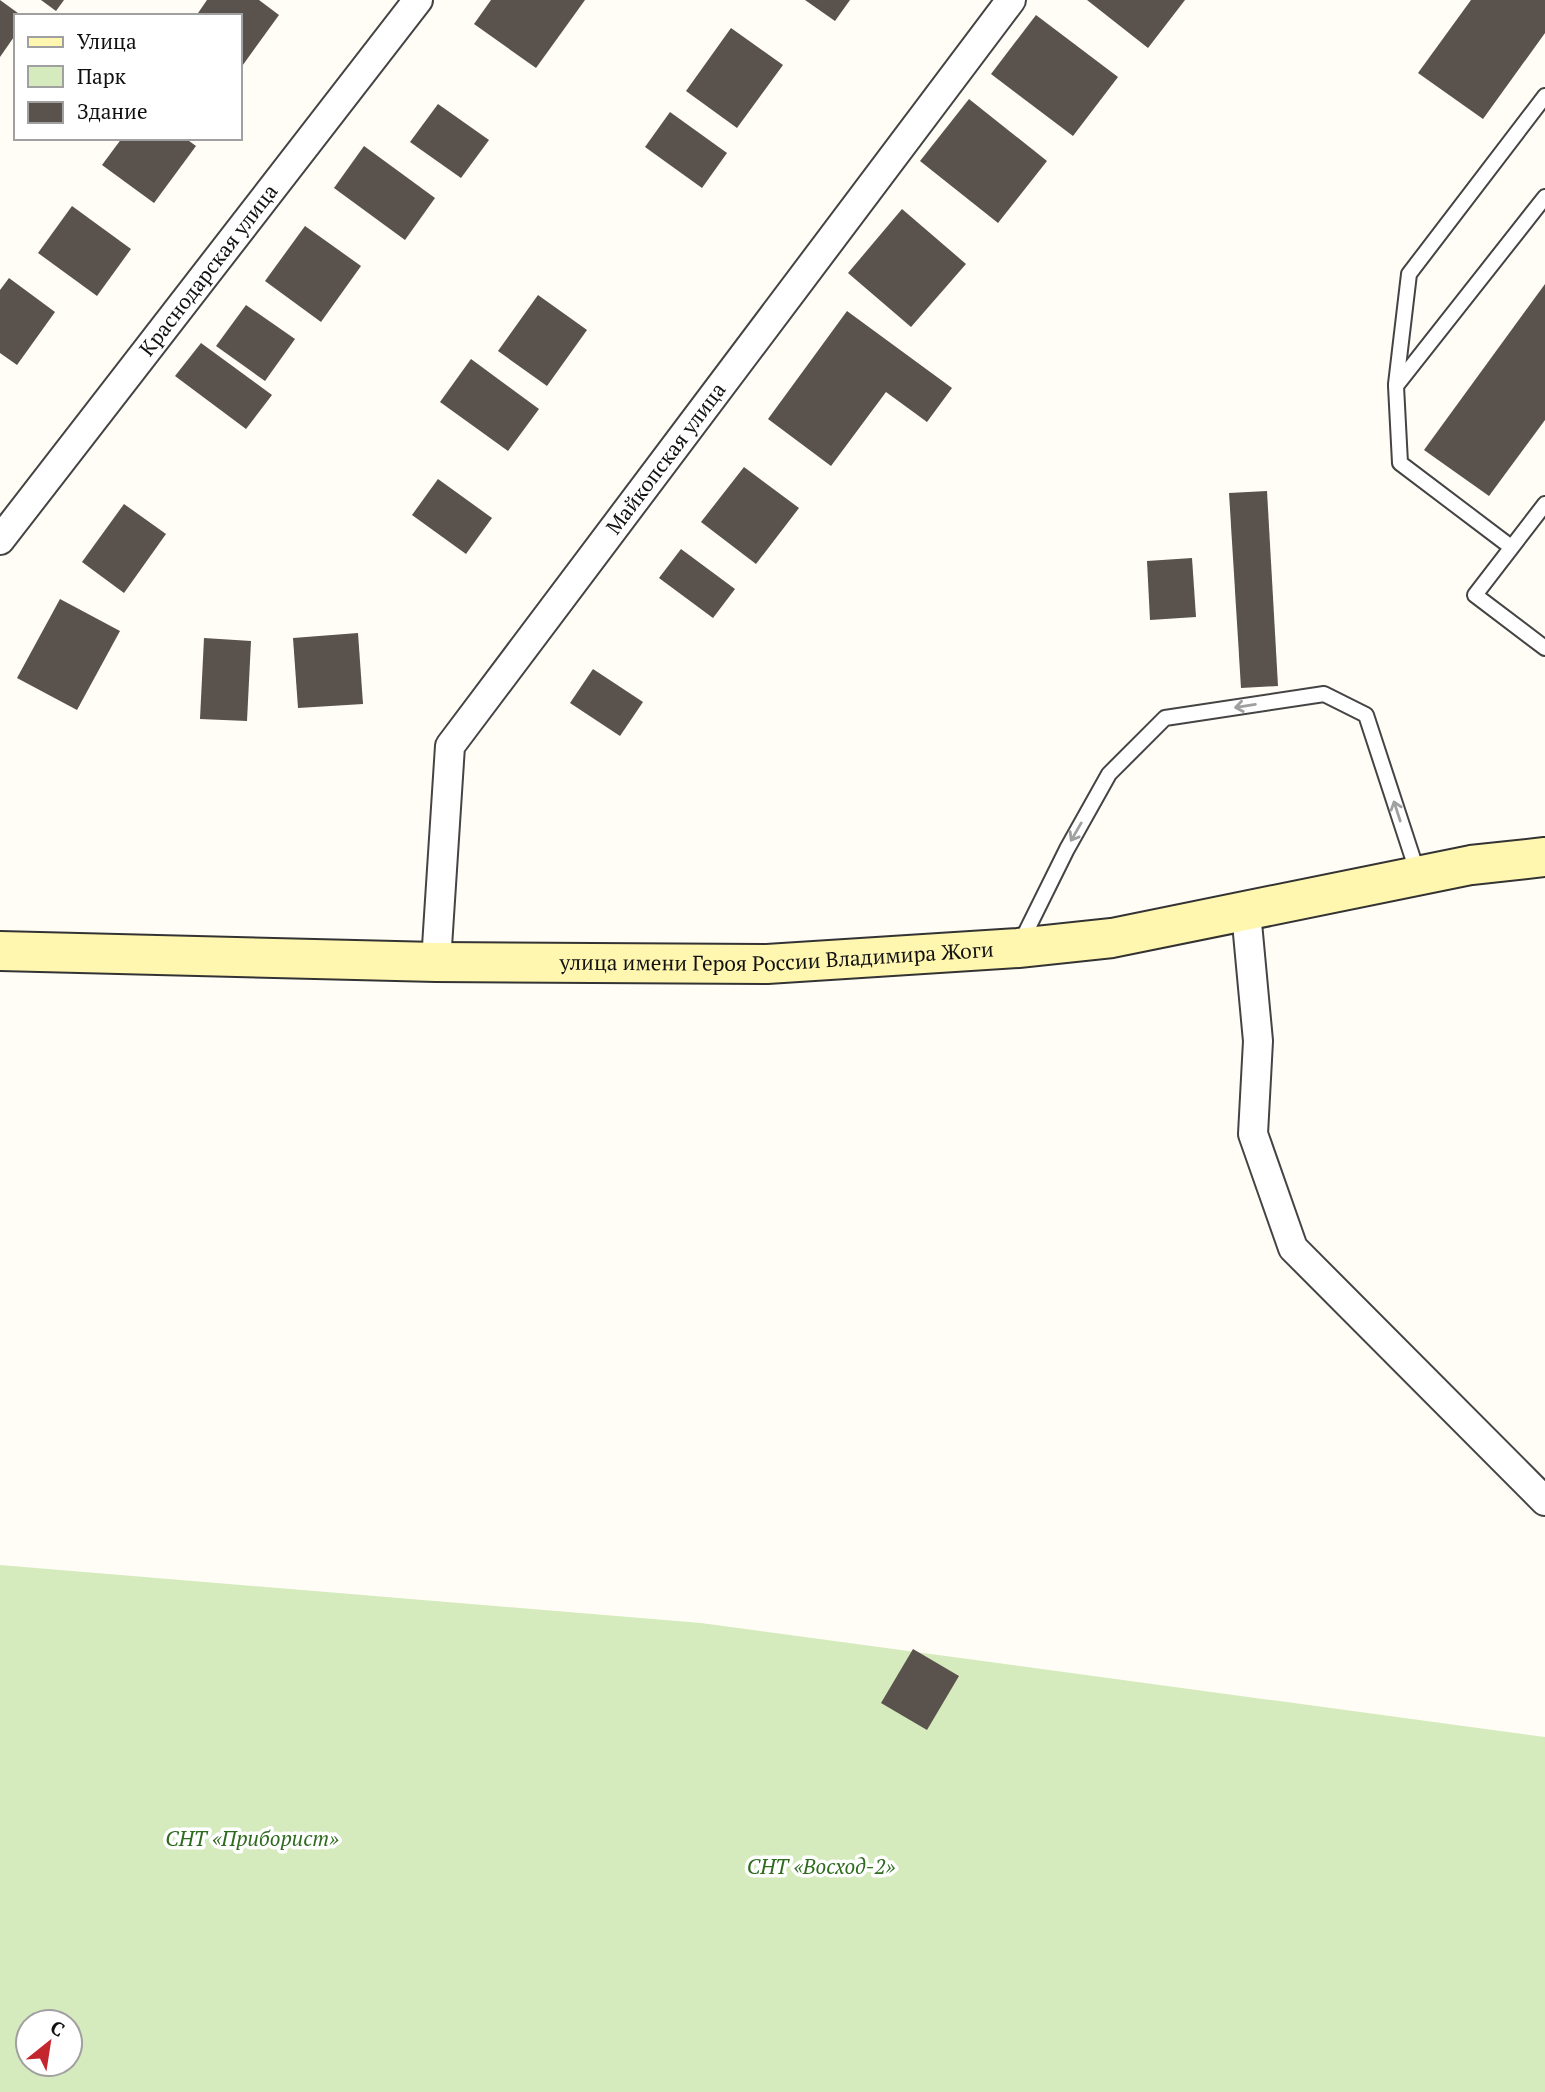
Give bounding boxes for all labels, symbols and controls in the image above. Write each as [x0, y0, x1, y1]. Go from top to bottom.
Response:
legend [14, 14, 242, 140]
text: Улица [77, 27, 137, 55]
text: Парк [77, 62, 127, 90]
text: Здание [77, 97, 148, 125]
street label: Краснодарская улица [132, 178, 284, 361]
street label: Майкопская улица [599, 376, 732, 540]
one-way arrow [1234, 700, 1257, 713]
one-way arrow [1390, 800, 1402, 822]
one-way arrow [1069, 822, 1083, 842]
street label: улица имени Героя России Владимира Жоги [559, 935, 995, 977]
park label: СНТ «Приборист» [165, 1824, 339, 1852]
park label: СНТ «Восход-2» [747, 1852, 896, 1880]
north arrow [14, 2008, 84, 2078]
text: С [46, 2014, 69, 2042]

